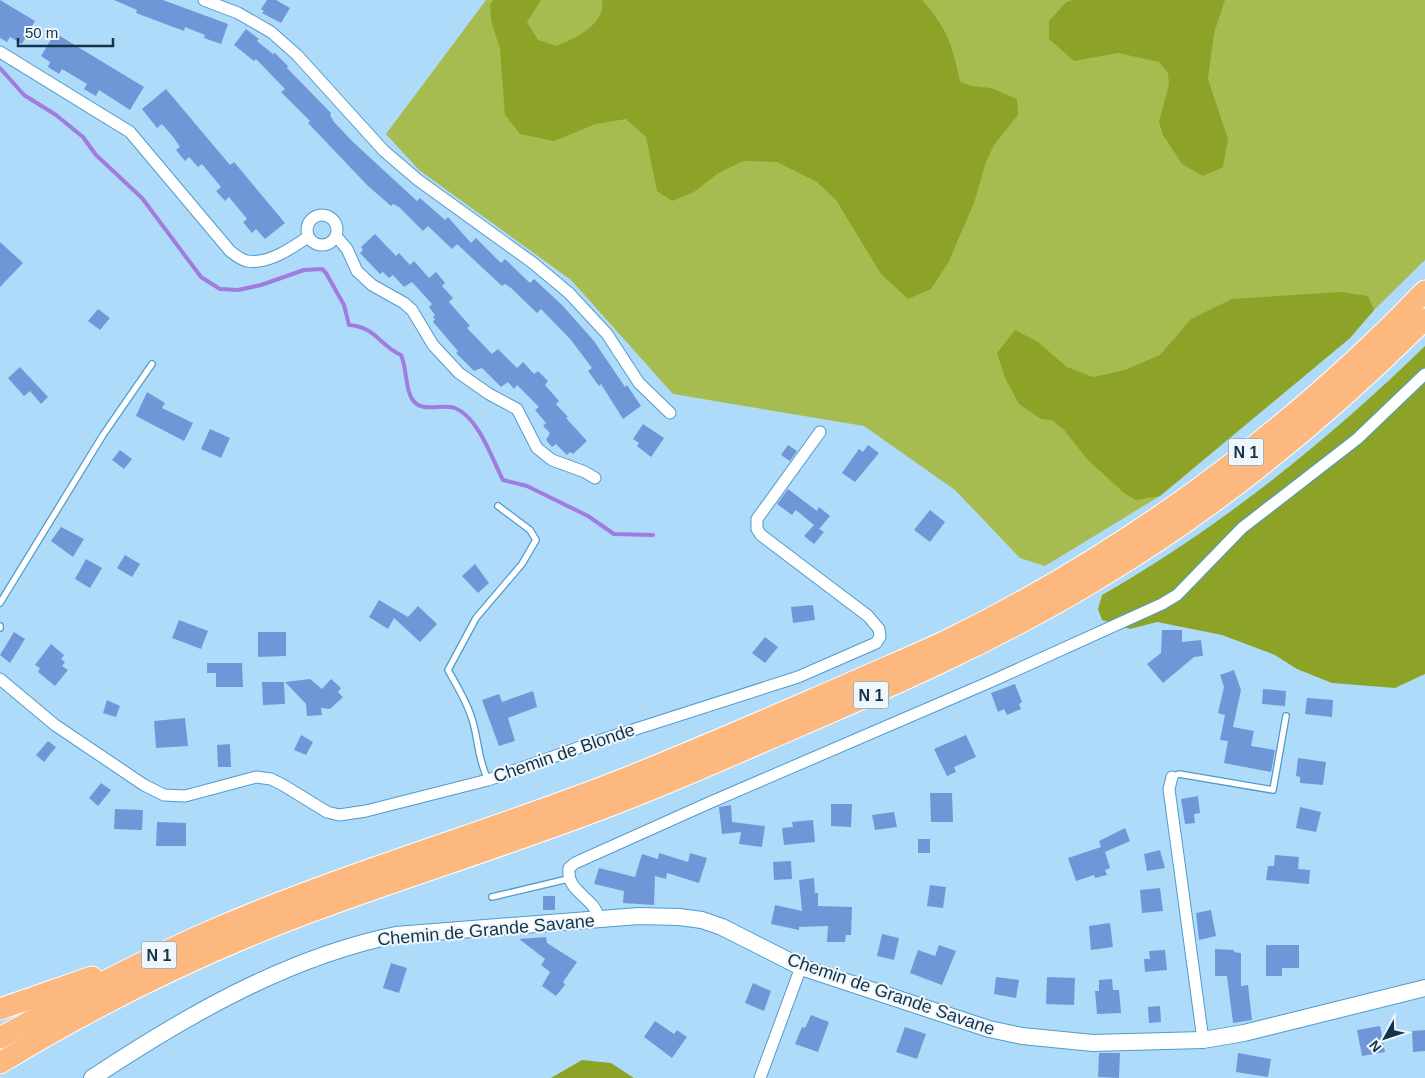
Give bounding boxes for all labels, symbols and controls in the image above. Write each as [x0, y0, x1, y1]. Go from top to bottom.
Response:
scale bar [18, 15, 112, 47]
text: 50 m [25, 24, 58, 41]
road number: N 1 [1228, 438, 1264, 466]
road number: N 1 [854, 682, 888, 708]
street label: Chemin de Blonde [491, 719, 637, 787]
street label: Chemin de Grande Savane [376, 911, 596, 949]
road number: N 1 [142, 942, 176, 968]
street label: Chemin de Grande Savane [785, 949, 997, 1039]
north arrow [1360, 1013, 1410, 1063]
text: N [1366, 1037, 1384, 1055]

